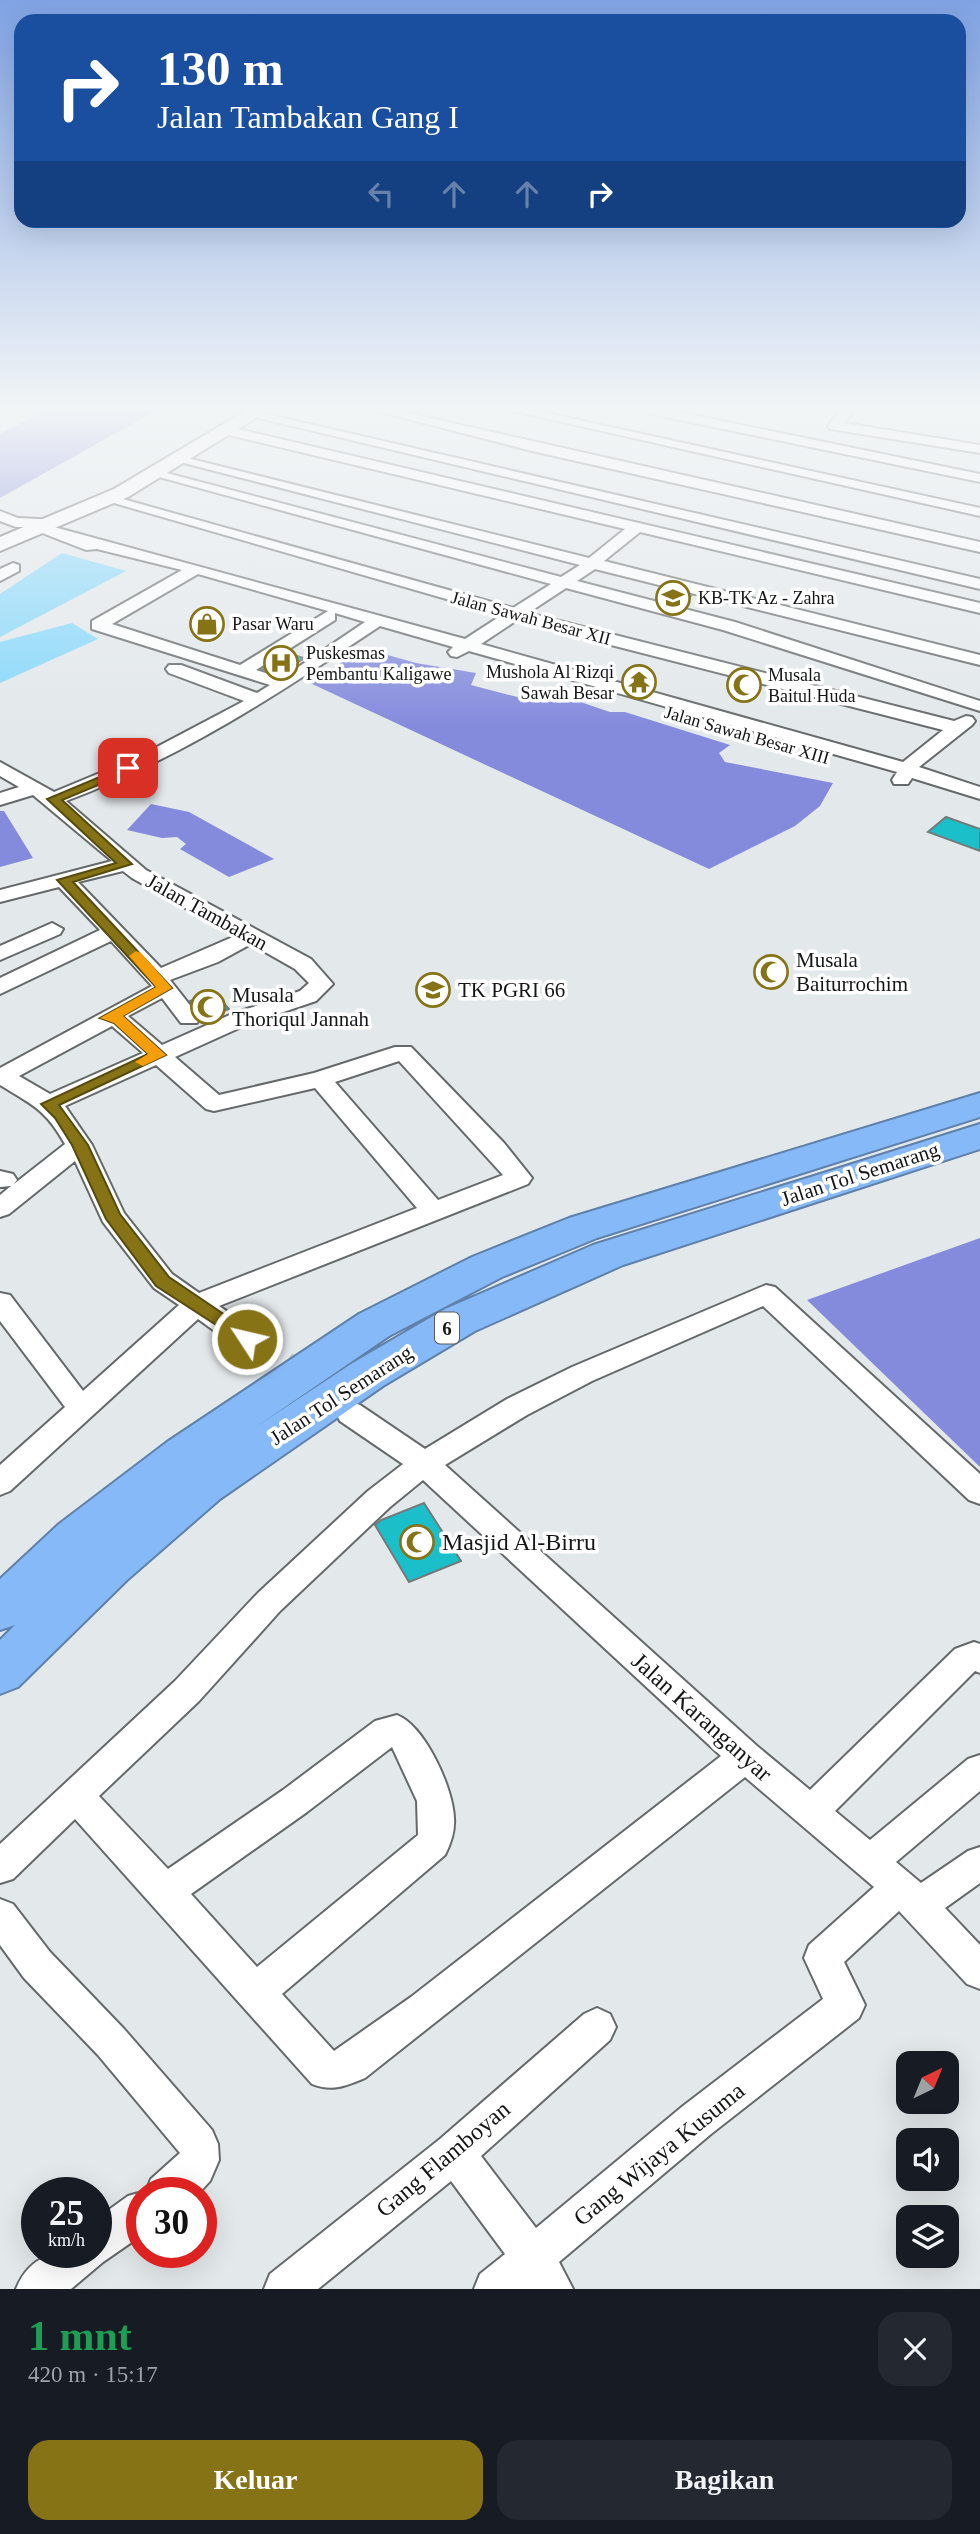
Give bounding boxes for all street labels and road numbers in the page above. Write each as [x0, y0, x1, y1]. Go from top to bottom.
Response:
street label: Jalan Sawah Besar XII [449, 587, 613, 649]
street label: Jalan Sawah Besar XIII [662, 702, 832, 768]
street label: Jalan Tambakan [142, 869, 272, 956]
street label: Jalan Tol Semarang [778, 1137, 943, 1211]
road number: 6 [435, 1312, 459, 1344]
street label: Jalan Tol Semarang [265, 1340, 417, 1450]
street label: Jalan Karanganyar [627, 1647, 777, 1787]
street label: Gang Wijaya Kusuma [568, 2077, 750, 2231]
street label: Gang Flamboyan [371, 2096, 515, 2222]

